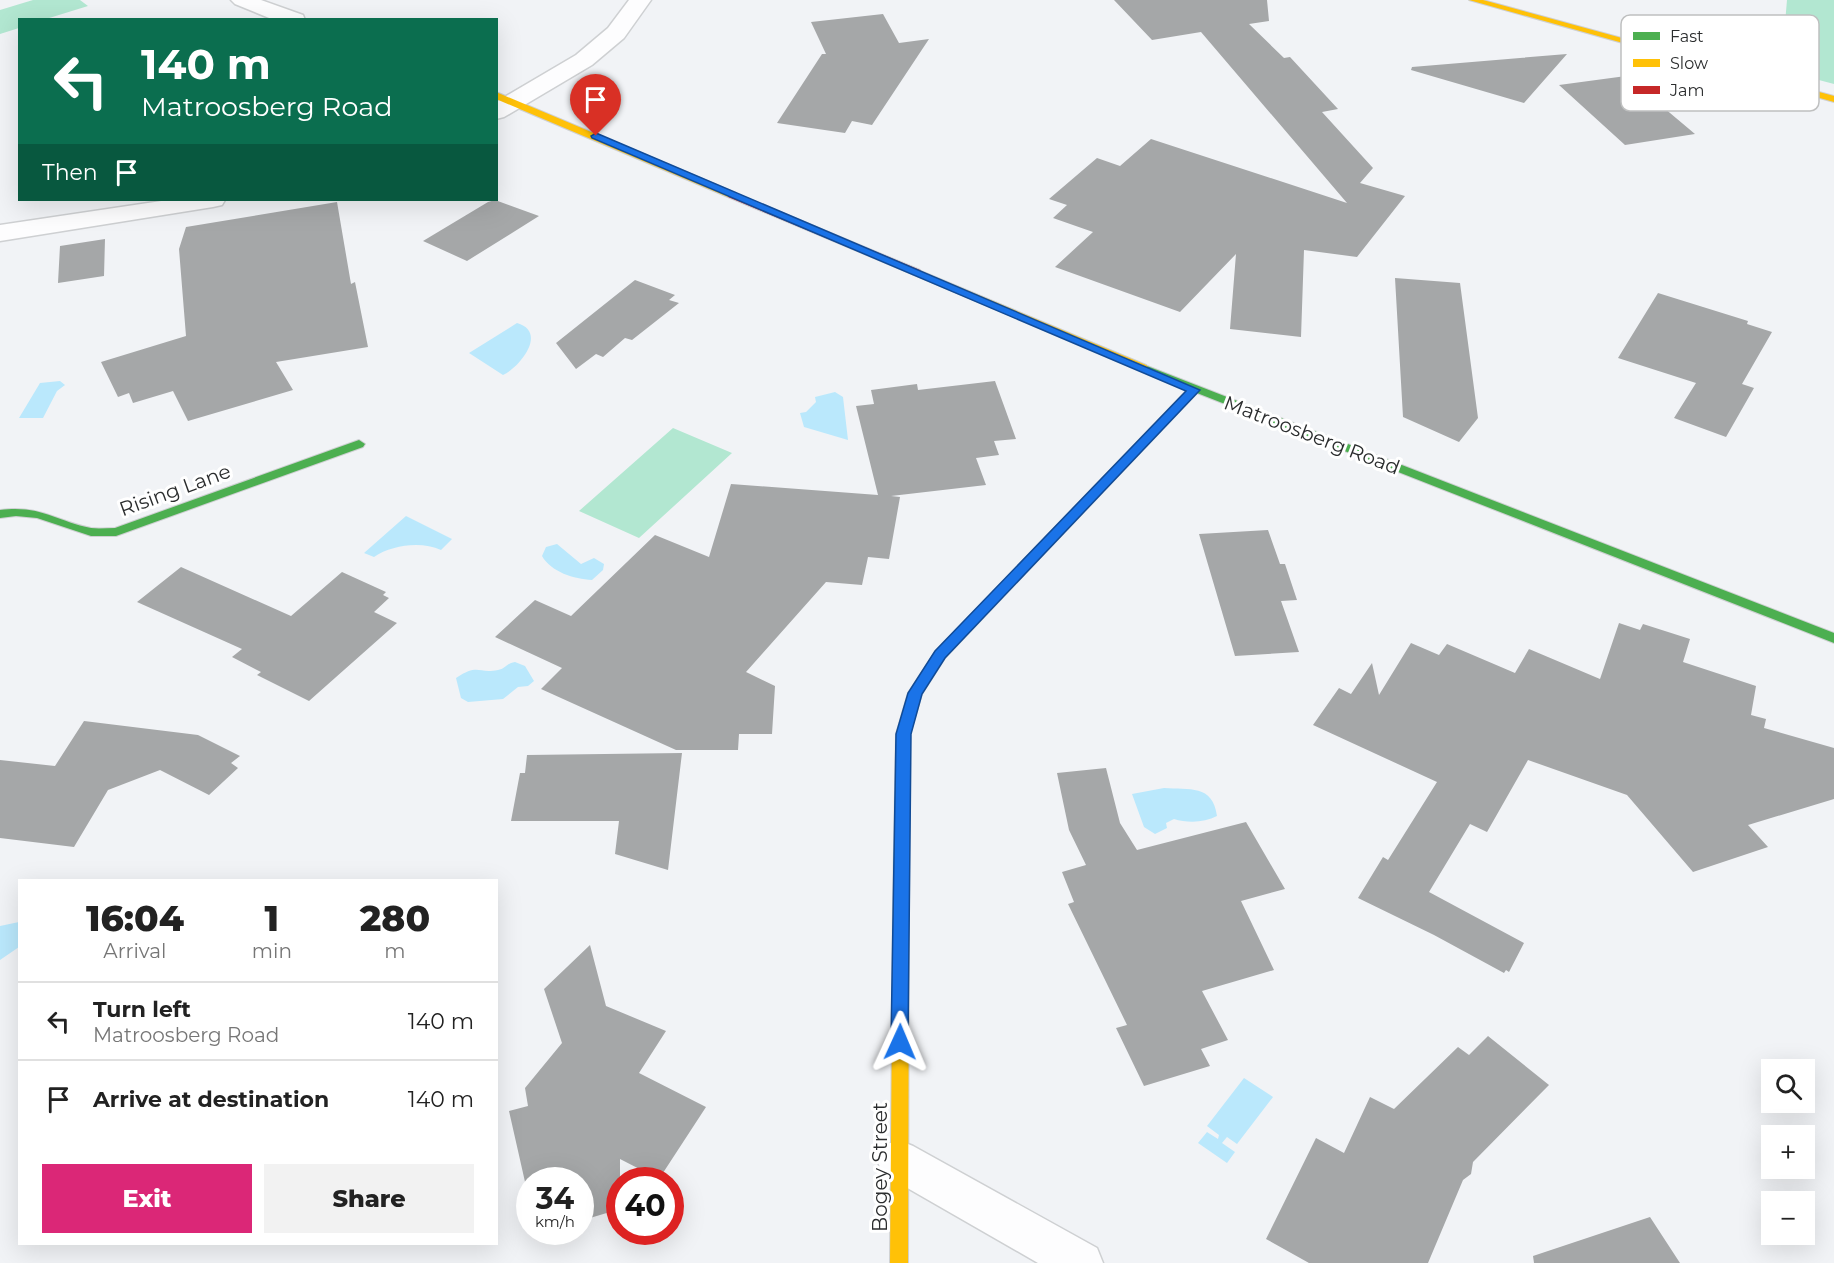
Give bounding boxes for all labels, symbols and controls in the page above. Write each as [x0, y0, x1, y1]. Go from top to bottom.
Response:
legend [1621, 15, 1819, 111]
text: Fast [1670, 27, 1704, 46]
text: 140 m [141, 38, 271, 90]
icon: left [42, 42, 120, 120]
text: Slow [1670, 54, 1708, 73]
pin [570, 74, 621, 136]
text: Jam [1669, 81, 1704, 100]
icon: arrive [579, 83, 612, 116]
text: Matroosberg Road [141, 90, 392, 123]
icon: arrive [110, 156, 143, 189]
text: Then [42, 159, 98, 186]
street label: Matroosberg Road [1221, 390, 1403, 480]
street label: Rising Lane [116, 459, 234, 521]
text: 16:04 [86, 896, 184, 940]
text: 1 [265, 896, 279, 940]
text: 280 [360, 896, 430, 940]
text: Arrival [103, 939, 166, 963]
text: min [252, 939, 292, 963]
text: m [384, 939, 406, 963]
text: Turn left [93, 996, 191, 1023]
icon: left [42, 1005, 75, 1038]
text: 140 m [408, 1008, 474, 1035]
position arrow [868, 1010, 932, 1074]
text: Matroosberg Road [93, 1023, 279, 1047]
map controls [1761, 1059, 1815, 1245]
button: search [1761, 1059, 1815, 1113]
icon: arrive [42, 1083, 75, 1116]
text: Arrive at destination [93, 1086, 329, 1113]
text: 140 m [408, 1086, 474, 1113]
street label: Bogey Street [868, 1102, 892, 1232]
button: + [1761, 1125, 1815, 1179]
button: Exit [42, 1164, 252, 1233]
button: Share [264, 1164, 474, 1233]
speed limit sign: 40 [606, 1167, 684, 1245]
text: 34 [536, 1180, 574, 1217]
button: − [1761, 1191, 1815, 1245]
text: km/h [535, 1212, 575, 1231]

